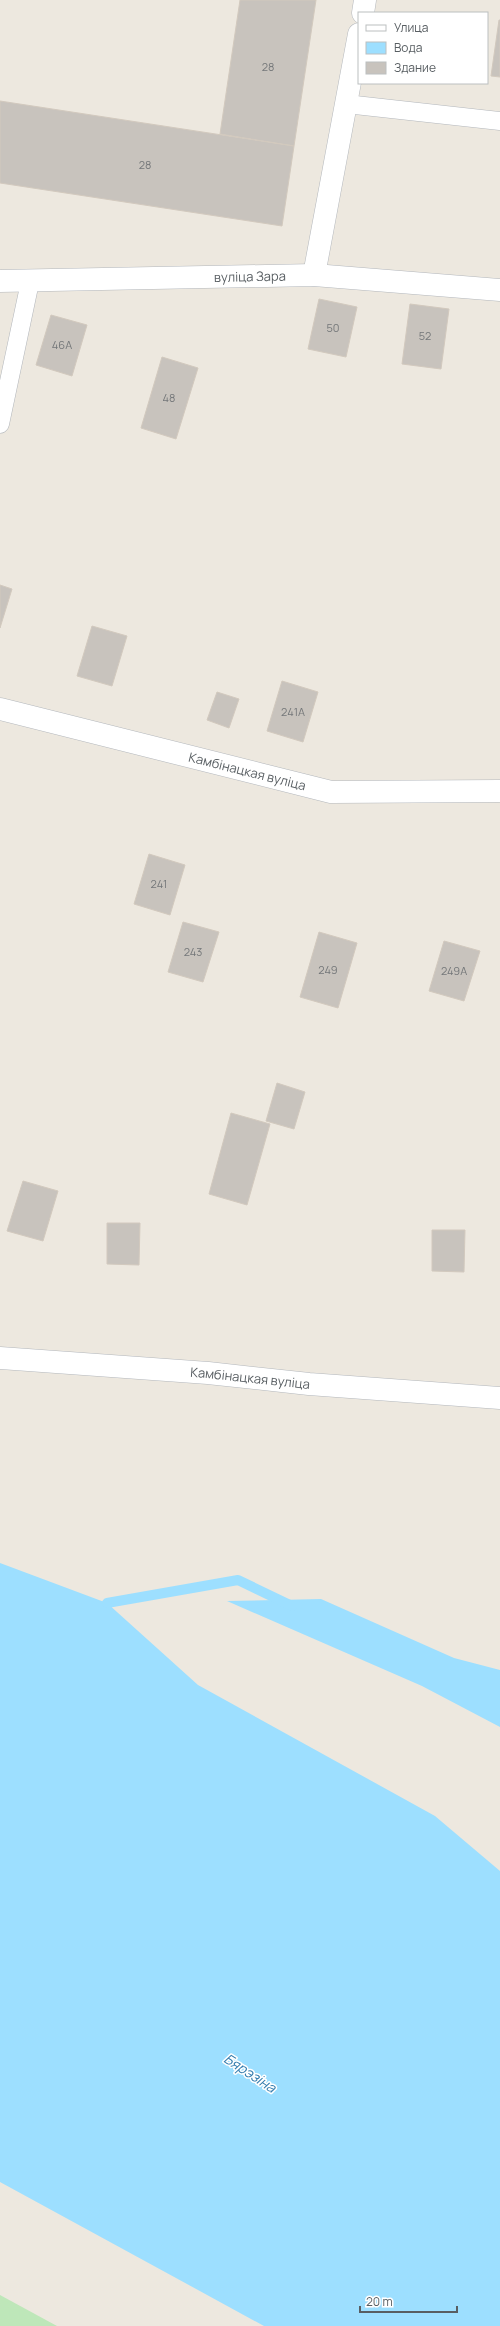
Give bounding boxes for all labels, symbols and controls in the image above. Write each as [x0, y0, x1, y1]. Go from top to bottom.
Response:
legend [358, 12, 488, 84]
text: Улица [394, 19, 428, 36]
text: Вода [394, 39, 422, 56]
house number: 28 [262, 59, 274, 74]
text: Здание [394, 59, 436, 76]
house number: 28 [139, 157, 151, 172]
street label: вуліца Зара [214, 267, 286, 286]
house number: 50 [326, 320, 340, 335]
house number: 52 [419, 328, 431, 343]
house number: 46А [52, 337, 72, 352]
house number: 48 [163, 390, 175, 405]
house number: 241А [281, 704, 305, 719]
street label: Камбінацкая вуліца [187, 748, 308, 794]
house number: 241 [151, 876, 167, 891]
house number: 243 [184, 944, 202, 959]
house number: 249 [318, 962, 338, 977]
house number: 249А [441, 963, 467, 978]
street label: Камбінацкая вуліца [190, 1363, 311, 1393]
water label: Бярэзіна [221, 2049, 281, 2097]
scale bar [360, 2288, 457, 2314]
text: 20 m [366, 2293, 393, 2310]

